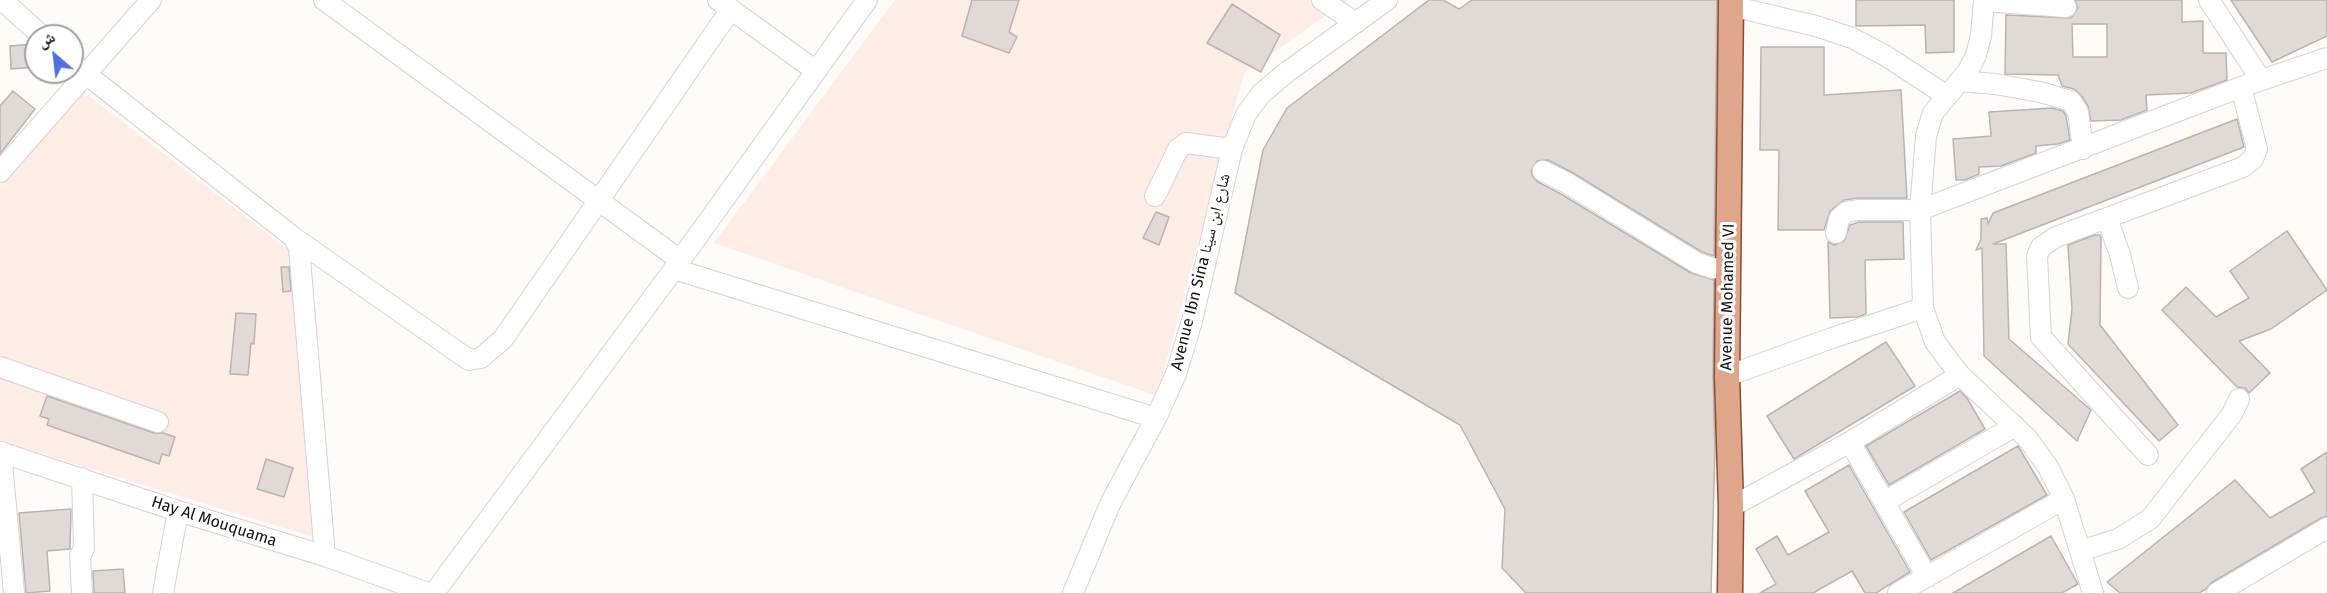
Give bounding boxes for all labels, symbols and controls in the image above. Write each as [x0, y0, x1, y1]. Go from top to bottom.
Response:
north arrow [24, 24, 84, 84]
text: ش [34, 27, 58, 52]
street label: Avenue Ibn Sina شارع ابن سينا [1167, 172, 1235, 372]
street label: Avenue Mohamed VI [1717, 223, 1739, 371]
street label: Hay Al Mouquama [149, 493, 279, 551]

